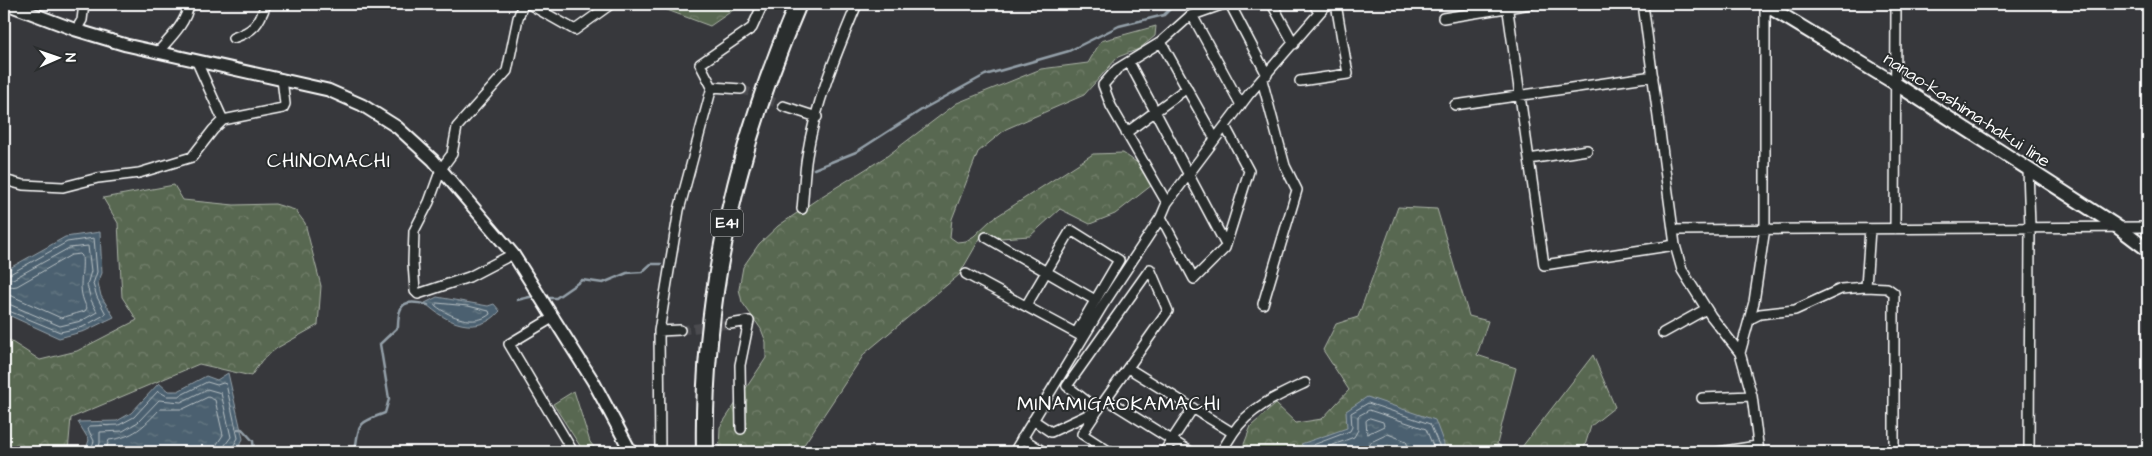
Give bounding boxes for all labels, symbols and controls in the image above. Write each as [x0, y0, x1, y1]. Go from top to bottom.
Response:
north arrow [32, 32, 82, 82]
street label: nanao-kashima-hakui line [1879, 47, 2055, 174]
text: N [60, 53, 80, 63]
district label: CHINOMACHI [267, 147, 391, 175]
road number: E41 [711, 210, 743, 237]
district label: MINAMIGAOKAMACHI [1017, 390, 1221, 418]

